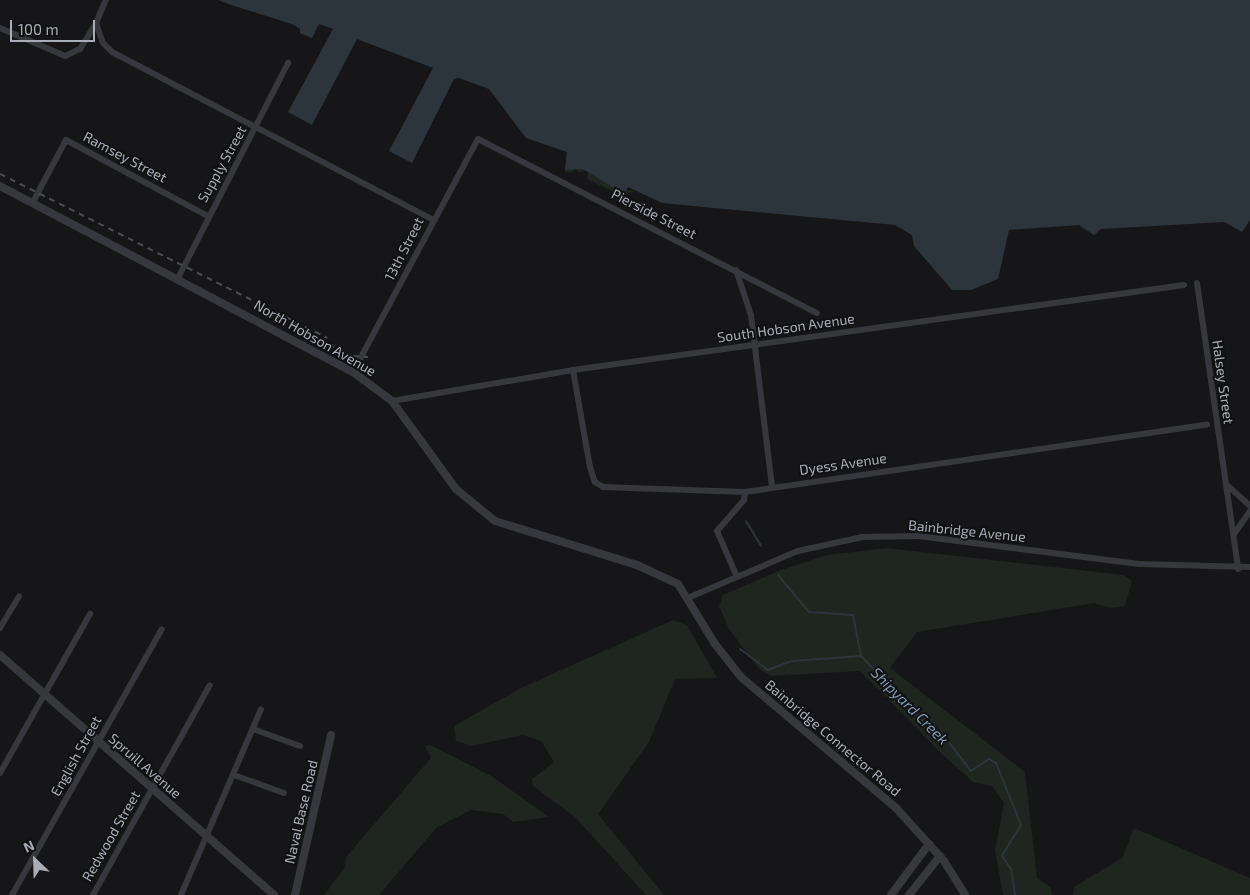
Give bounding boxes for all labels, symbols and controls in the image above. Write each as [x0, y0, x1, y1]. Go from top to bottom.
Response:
scale bar [12, 10, 98, 42]
text: 100 m [18, 20, 59, 38]
street label: Supply Street [194, 123, 250, 205]
street label: Ramsey Street [80, 128, 170, 186]
street label: Pierside Street [609, 185, 699, 243]
street label: 13th Street [381, 215, 427, 283]
street label: North Hobson Avenue [251, 296, 379, 380]
street label: South Hobson Avenue [716, 310, 856, 346]
street label: Halsey Street [1209, 339, 1237, 425]
street label: Dyess Avenue [798, 450, 888, 478]
street label: Bainbridge Avenue [907, 516, 1027, 546]
water label: Shipyard Creek [868, 664, 952, 748]
street label: Bainbridge Connector Road [762, 676, 904, 800]
street label: English Street [47, 713, 105, 799]
street label: Spruill Avenue [105, 730, 185, 802]
street label: Naval Base Road [281, 758, 321, 866]
street label: Redwood Street [78, 788, 144, 884]
north arrow [10, 835, 60, 885]
text: N [21, 836, 37, 856]

